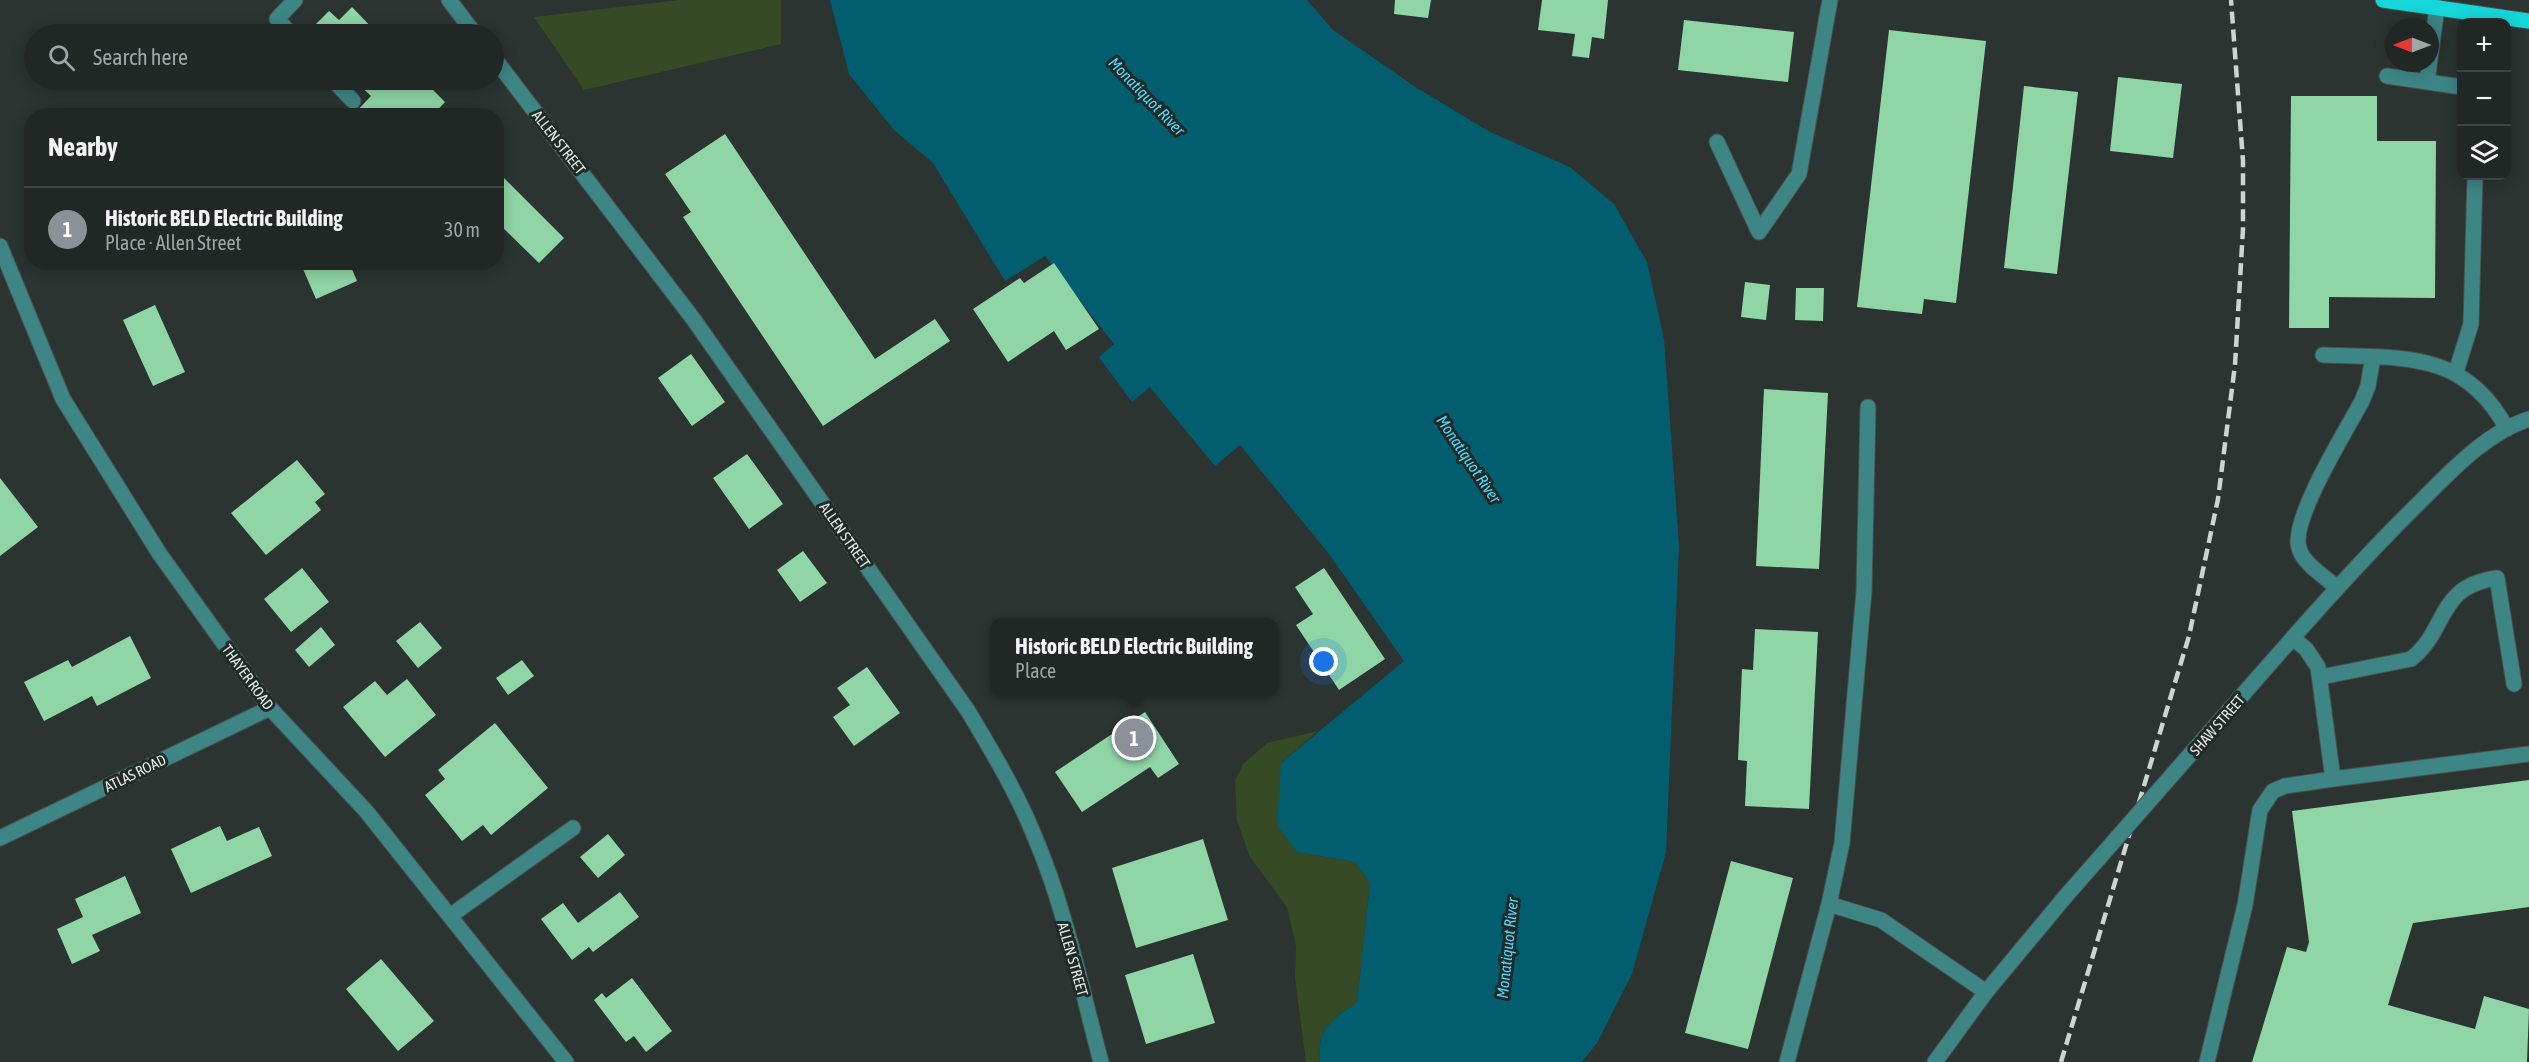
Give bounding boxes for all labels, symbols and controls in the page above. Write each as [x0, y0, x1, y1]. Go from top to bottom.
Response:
north arrow [2385, 18, 2439, 72]
map controls [2457, 18, 2511, 180]
button: + [2457, 18, 2511, 72]
search box [24, 24, 504, 90]
icon: search [45, 41, 78, 74]
text: Search here [93, 44, 188, 70]
water label: Monatiquot River [1105, 53, 1190, 140]
button: − [2457, 72, 2511, 126]
street label: ALLEN STREET [529, 107, 589, 178]
button: layers [2457, 126, 2511, 180]
text: Nearby [48, 132, 118, 162]
text: Historic BELD Electric Building [105, 205, 343, 231]
text: 1 [63, 218, 72, 241]
text: 30 m [444, 218, 480, 241]
text: Place · Allen Street [105, 231, 241, 254]
water label: Monatiquot River [1432, 412, 1506, 508]
street label: ALLEN STREET [816, 499, 874, 571]
popup [990, 618, 1278, 696]
text: Historic BELD Electric Building [1015, 633, 1253, 659]
street label: THAYER ROAD [219, 641, 277, 713]
your location [1309, 647, 1338, 676]
text: Place [1015, 659, 1056, 682]
street label: SHAW STREET [2186, 691, 2248, 759]
pin: 1 [1114, 716, 1154, 760]
street label: ATLAS ROAD [101, 751, 169, 795]
water label: Monatiquot River [1493, 895, 1522, 1000]
street label: ALLEN STREET [1054, 920, 1092, 998]

